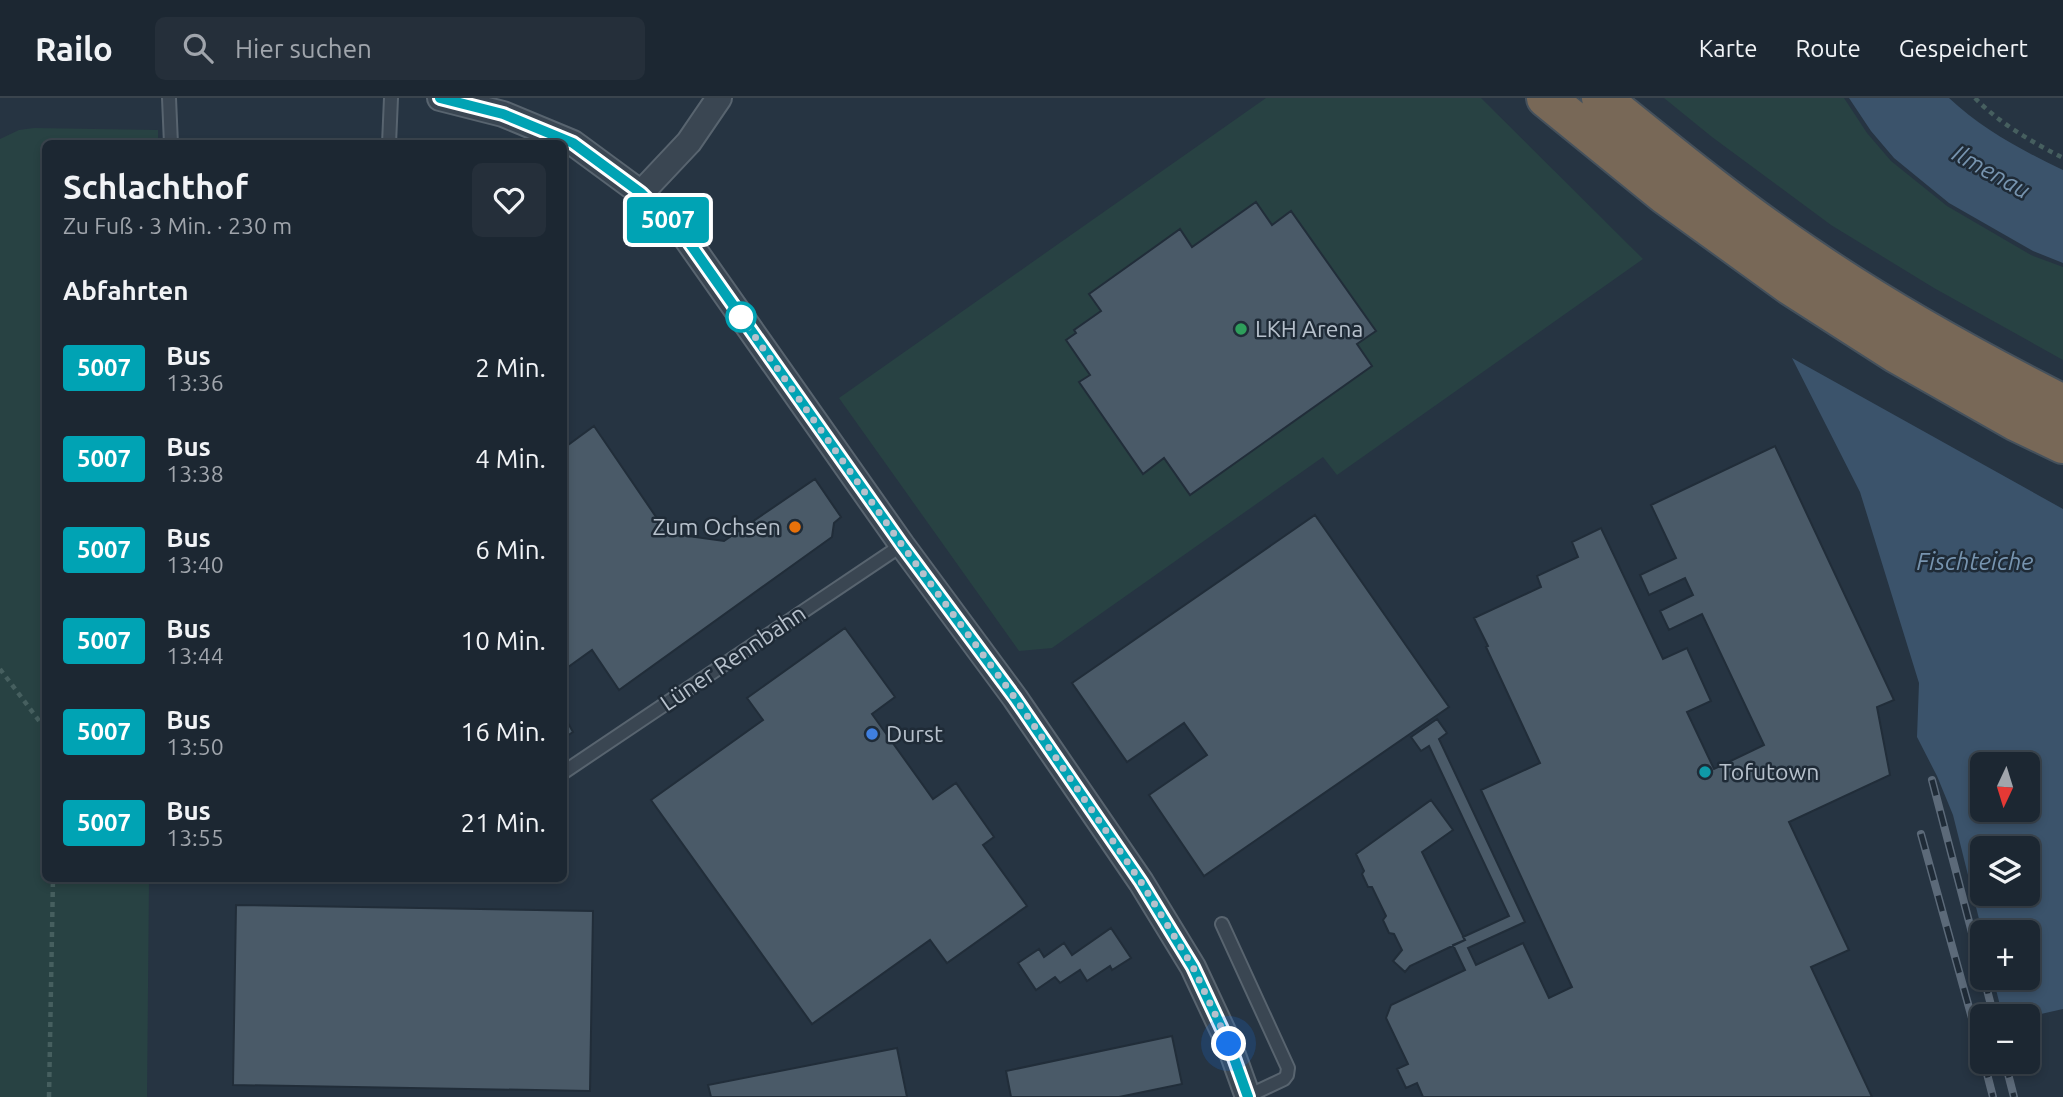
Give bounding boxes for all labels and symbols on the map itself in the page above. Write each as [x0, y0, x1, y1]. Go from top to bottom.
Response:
water label: Ilmenau [1948, 139, 2035, 204]
line badge: 5007 [619, 197, 717, 243]
unlabelled marker [726, 302, 756, 332]
place label: LKH Arena [1255, 316, 1363, 341]
marker: LKH Arena [1233, 321, 1249, 337]
place label: Zum Ochsen [652, 514, 781, 539]
marker: Zum Ochsen [787, 519, 803, 535]
water label: Fischteiche [1917, 548, 2033, 575]
street label: Lüner Rennbahn [655, 600, 810, 715]
place label: Durst [886, 721, 943, 746]
marker: Durst [864, 726, 880, 742]
north arrow [1970, 752, 2040, 822]
place label: Tofutown [1719, 759, 1819, 784]
marker: Tofutown [1697, 764, 1713, 780]
your location [1211, 1026, 1246, 1061]

